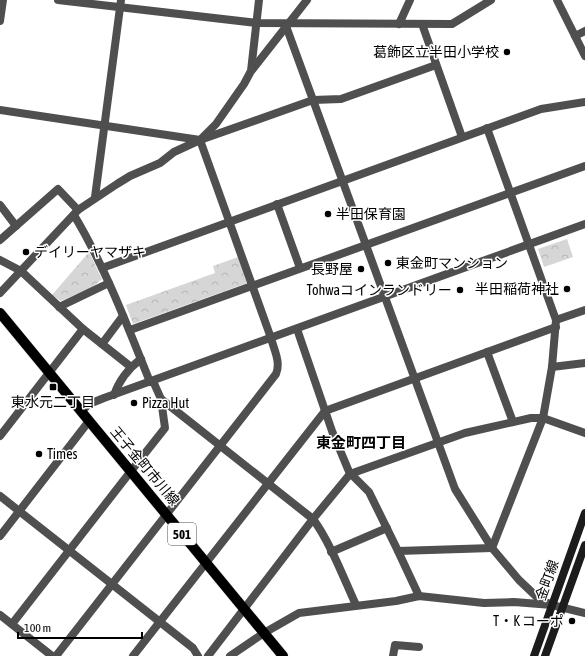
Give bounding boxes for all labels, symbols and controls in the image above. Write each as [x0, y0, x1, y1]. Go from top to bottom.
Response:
place label: 葛飾区立半田小学校 [373, 44, 499, 60]
marker: 葛飾区立半田小学校 [502, 47, 512, 57]
place label: 半田保育園 [336, 206, 406, 222]
marker: 半田保育園 [323, 209, 333, 219]
place label: デイリーヤマザキ [34, 244, 146, 260]
marker: デイリーヤマザキ [21, 247, 31, 257]
place label: 東金町マンション [396, 255, 508, 271]
marker: 東金町マンション [383, 258, 393, 268]
place label: 長野屋 [311, 261, 353, 277]
marker: 長野屋 [356, 264, 366, 274]
place label: 半田稲荷神社 [475, 281, 559, 297]
place label: Tohwaコインランドリー [307, 282, 452, 298]
marker: 半田稲荷神社 [562, 284, 572, 294]
marker: Tohwaコインランドリー [455, 285, 465, 295]
marker: 東水元二丁目 [48, 382, 58, 392]
place label: 東水元二丁目 [11, 394, 95, 410]
place label: Pizza Hut [142, 395, 189, 411]
marker: Pizza Hut [129, 398, 139, 408]
street label: 王子金町市川線 [107, 423, 183, 509]
district label: 東金町四丁目 [316, 434, 406, 451]
place label: Times [47, 446, 78, 462]
marker: Times [34, 449, 44, 459]
road number: 501 [168, 523, 196, 545]
street label: 金町線 [532, 558, 562, 602]
place label: T・K コーポ [493, 613, 564, 629]
scale bar [18, 614, 142, 640]
marker: T・K コーポ [567, 616, 577, 626]
text: 100 m [24, 621, 51, 635]

